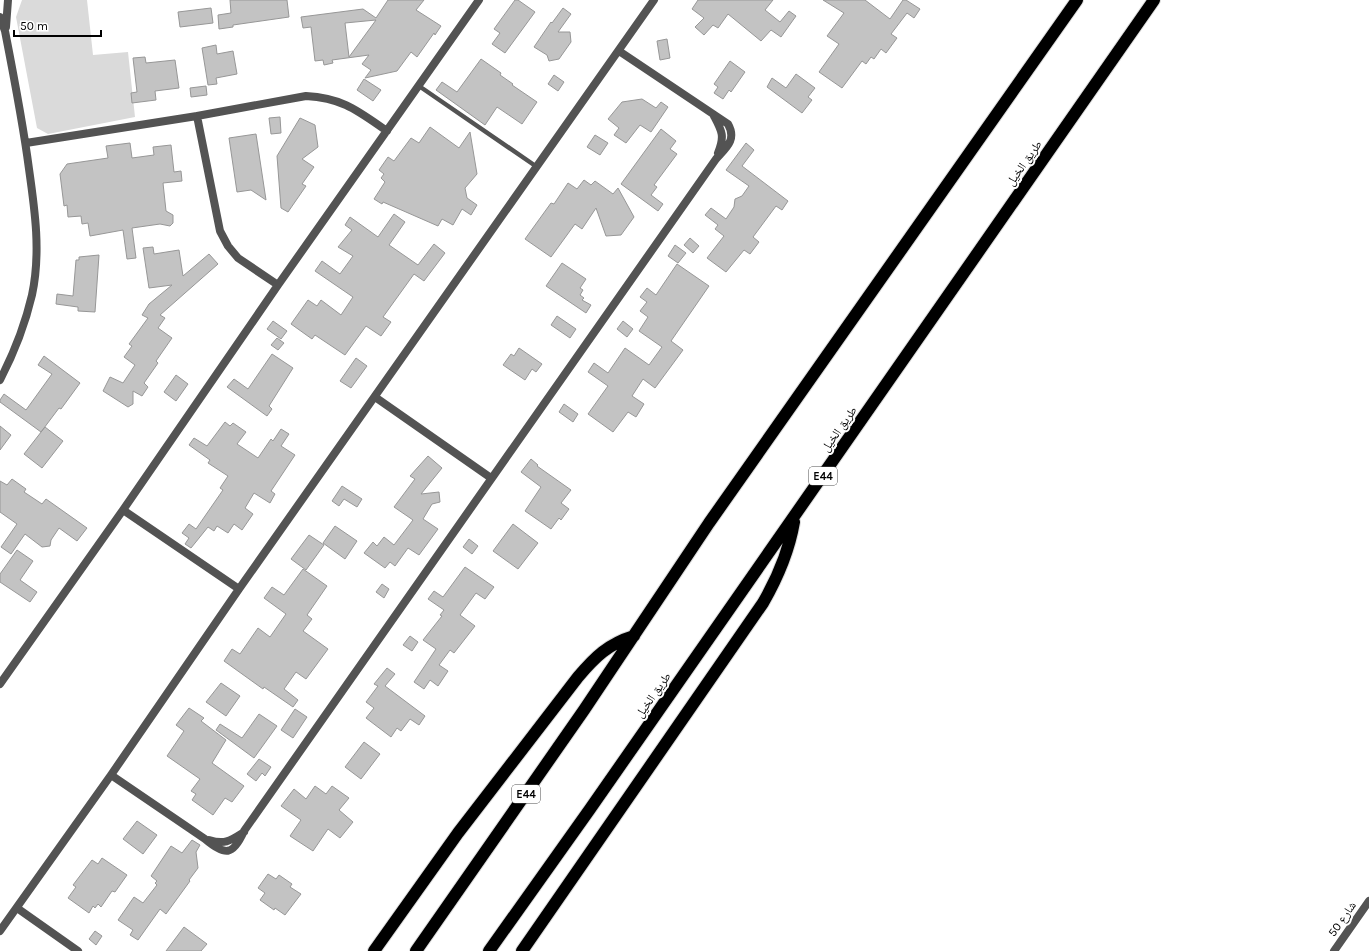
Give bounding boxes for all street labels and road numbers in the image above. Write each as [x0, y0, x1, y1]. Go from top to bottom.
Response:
street label: طريق الخيل [1003, 138, 1045, 189]
street label: طريق الخيل [818, 404, 860, 455]
road number: E44 [809, 467, 837, 485]
street label: طريق الخيل [632, 670, 674, 721]
road number: E44 [512, 785, 540, 803]
street label: شارع 50 [1325, 899, 1360, 940]

